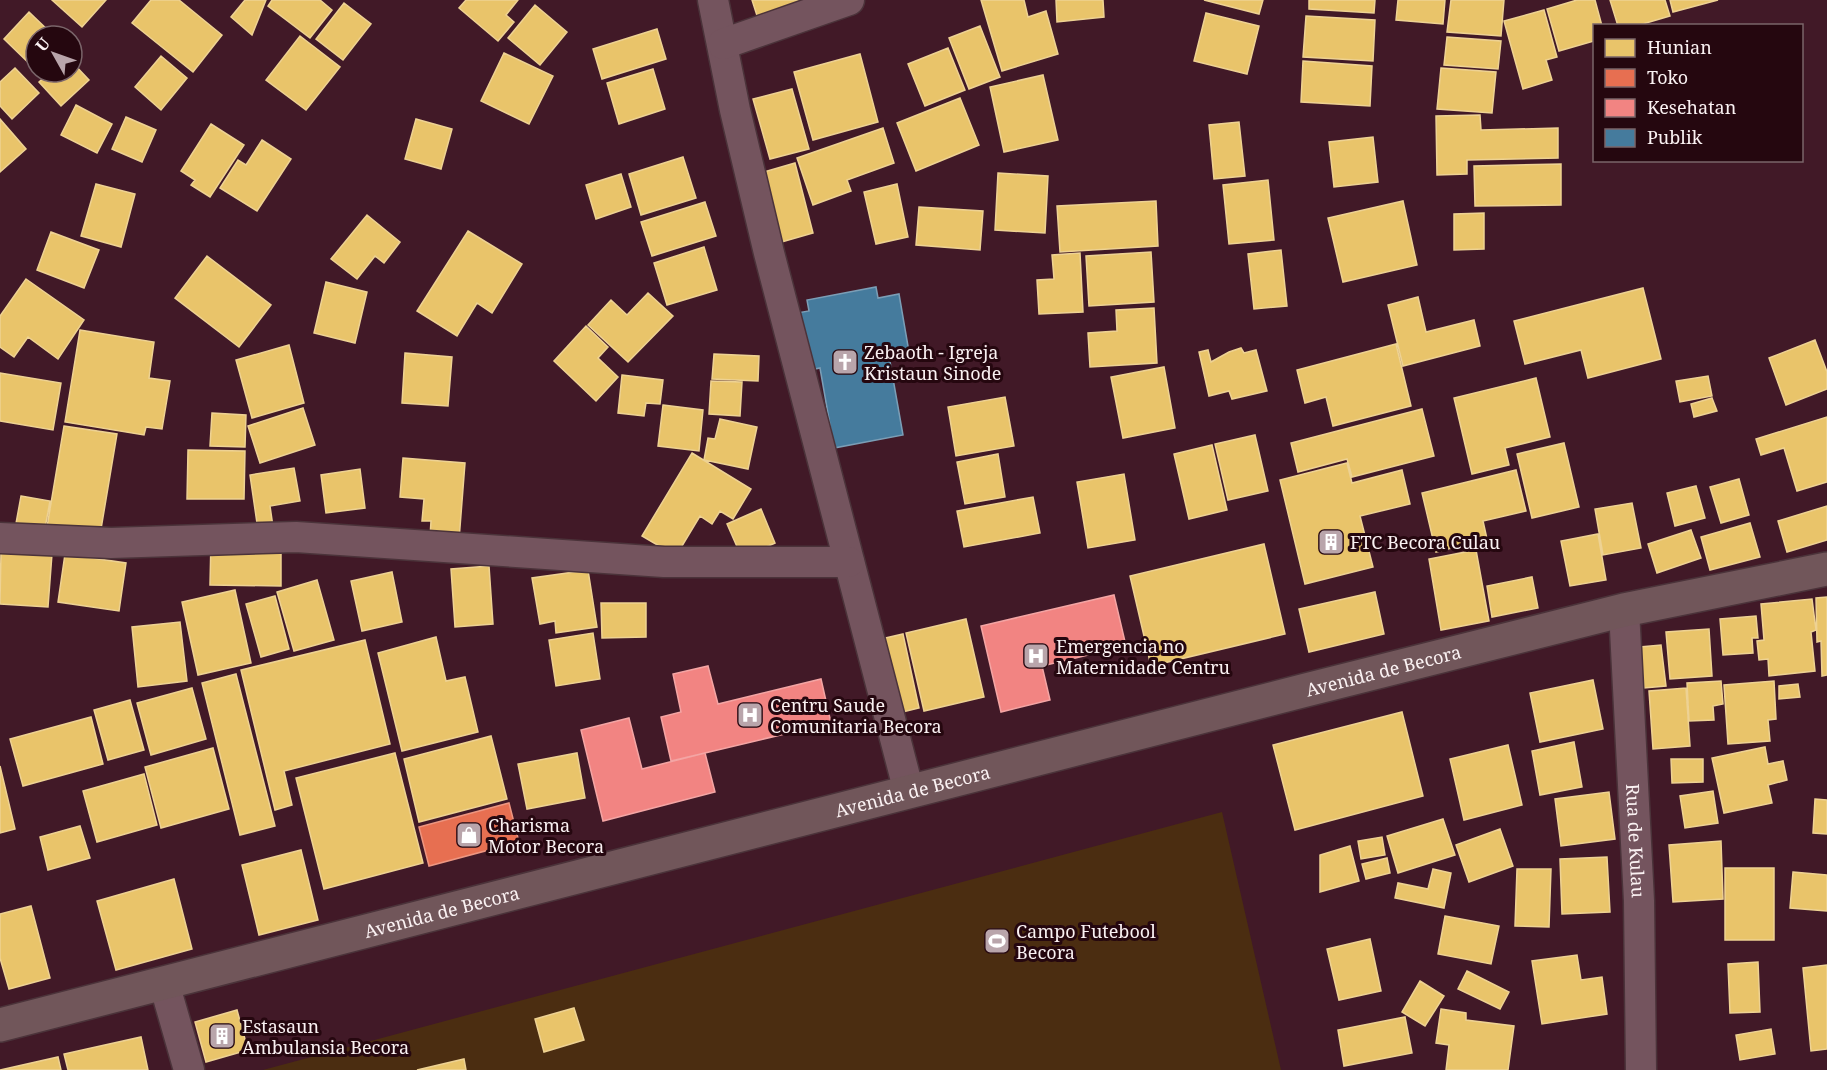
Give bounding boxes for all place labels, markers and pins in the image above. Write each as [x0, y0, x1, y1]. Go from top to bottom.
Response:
place label: Zebaoth - Igreja Kristaun Sinode [864, 340, 1001, 385]
church icon: Zebaoth - Igreja Kristaun Sinode [830, 347, 860, 377]
building icon: FTC Becora Culau [1316, 527, 1346, 557]
place label: FTC Becora Culau [1350, 530, 1501, 554]
place label: Emergencia no Maternidade Centru [1056, 634, 1230, 679]
hospital icon: Emergencia no Maternidade Centru [1021, 641, 1051, 671]
place label: Centru Saude Comunitaria Becora [770, 693, 942, 738]
hospital icon: Centru Saude Comunitaria Becora [735, 700, 765, 730]
place label: Charisma Motor Becora [488, 813, 604, 858]
shop icon: Charisma Motor Becora [454, 820, 484, 850]
place label: Campo Futebool Becora [1016, 919, 1156, 964]
sports icon: Campo Futebool Becora [982, 926, 1012, 956]
place label: Estasaun Ambulansia Becora [242, 1014, 409, 1059]
building icon: Estasaun Ambulansia Becora [207, 1021, 237, 1051]

